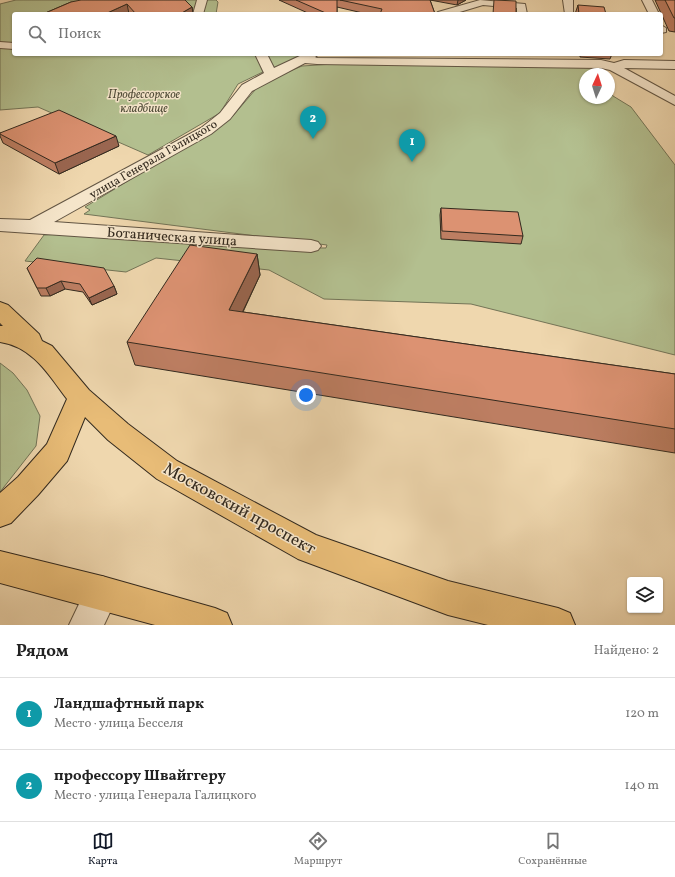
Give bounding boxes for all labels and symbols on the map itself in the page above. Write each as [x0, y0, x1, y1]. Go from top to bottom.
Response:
north arrow [579, 68, 615, 104]
park label: Профессорское кладбище [108, 87, 181, 117]
pin: 2 [300, 106, 326, 139]
street label: улица Генерала Галицкого [86, 117, 221, 203]
pin: 1 [399, 129, 425, 162]
street label: Ботаническая улица [106, 223, 238, 252]
your location [296, 385, 316, 405]
street label: Московский проспект [159, 458, 320, 561]

